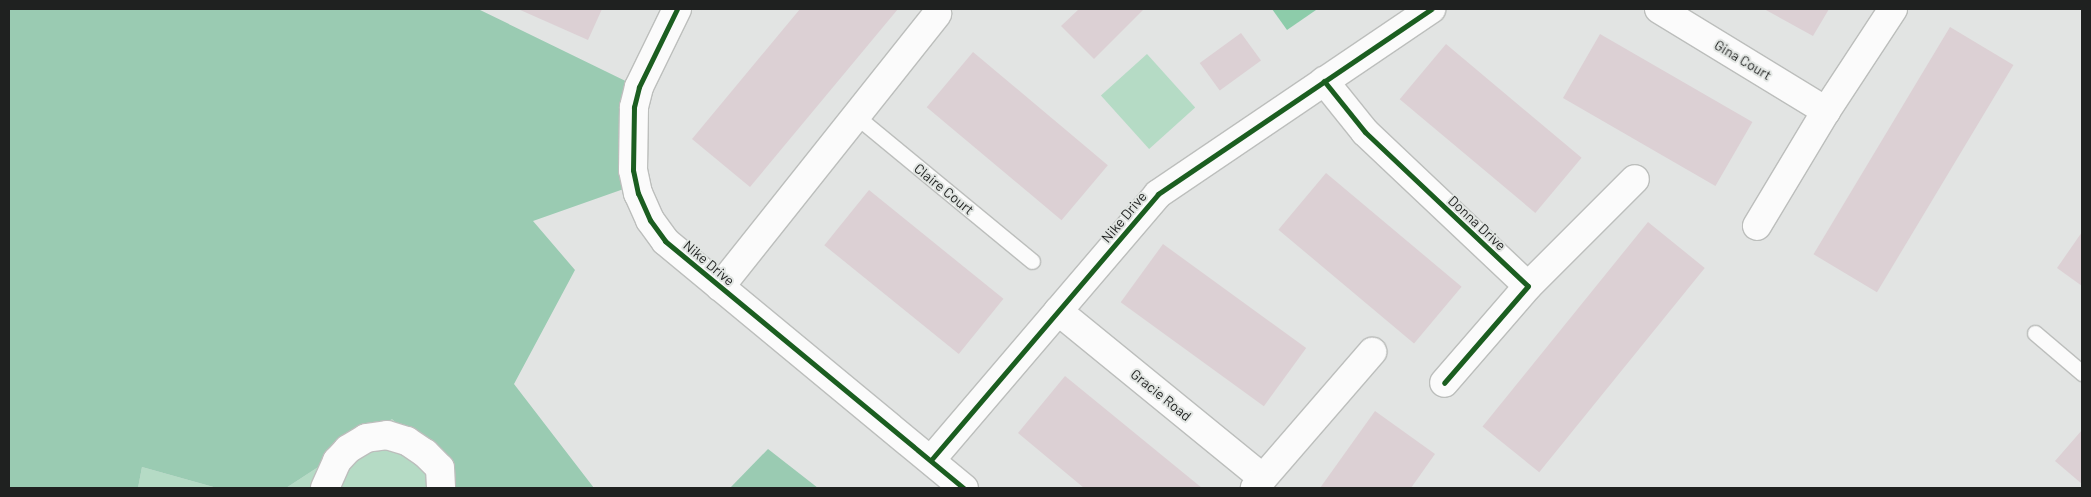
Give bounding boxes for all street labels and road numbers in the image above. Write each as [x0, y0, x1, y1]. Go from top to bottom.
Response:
street label: Gina Court [1711, 36, 1775, 84]
street label: Claire Court [911, 160, 977, 218]
street label: Nike Drive [1098, 188, 1150, 246]
street label: Donna Drive [1445, 192, 1509, 254]
street label: Nike Drive [680, 237, 738, 289]
street label: Gracie Road [1127, 366, 1195, 424]

